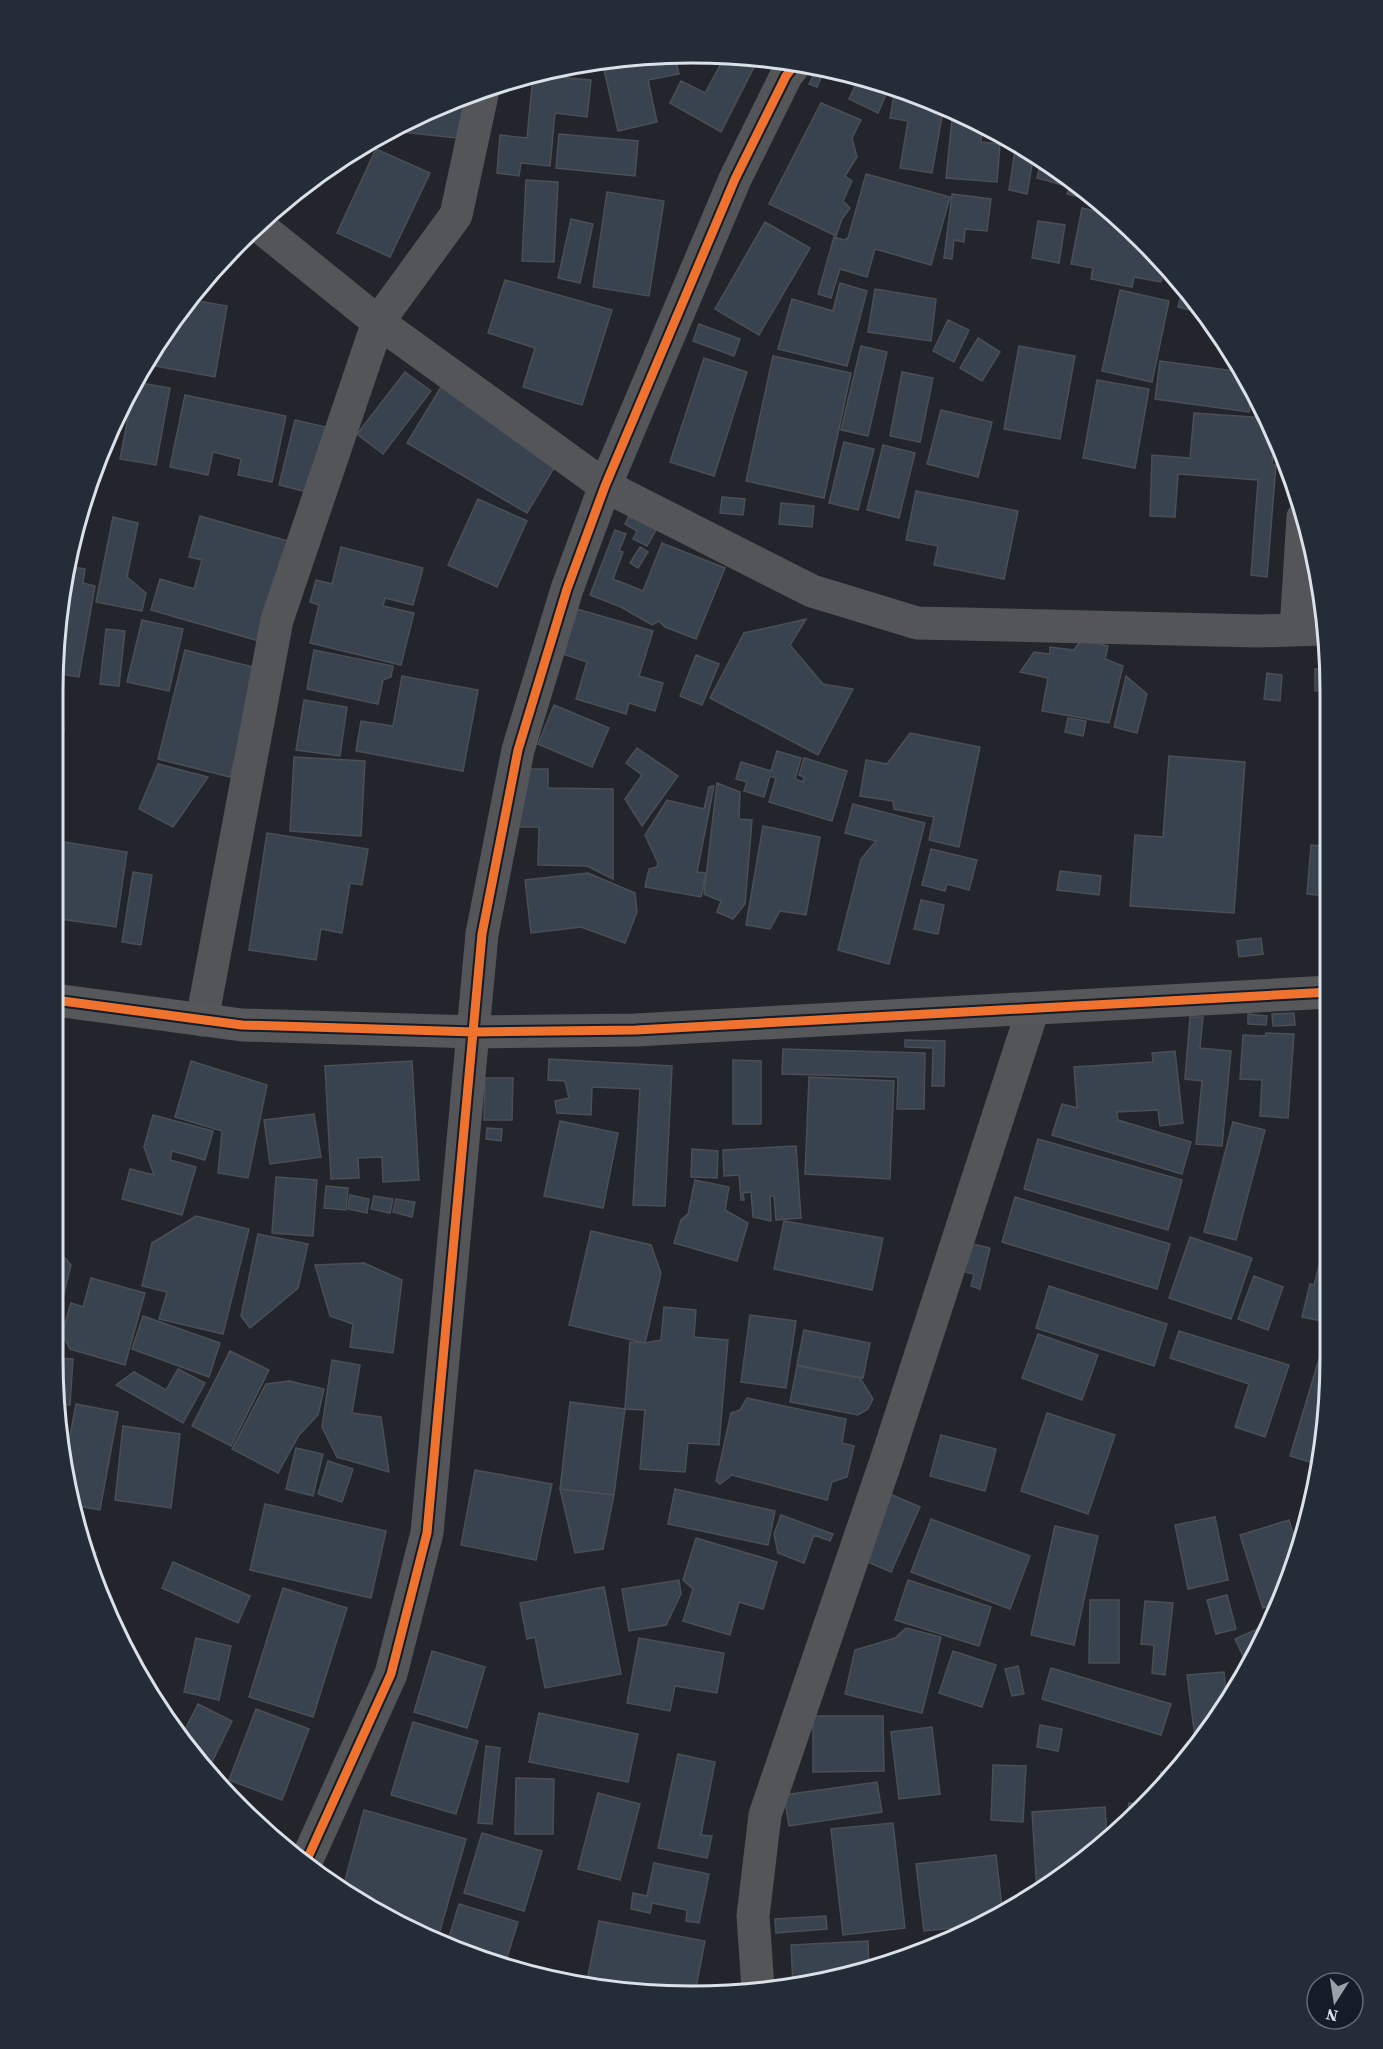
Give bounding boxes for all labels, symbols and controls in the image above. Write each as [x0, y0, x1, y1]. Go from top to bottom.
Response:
north arrow [1305, 1971, 1365, 2031]
text: N [1324, 2004, 1340, 2028]

